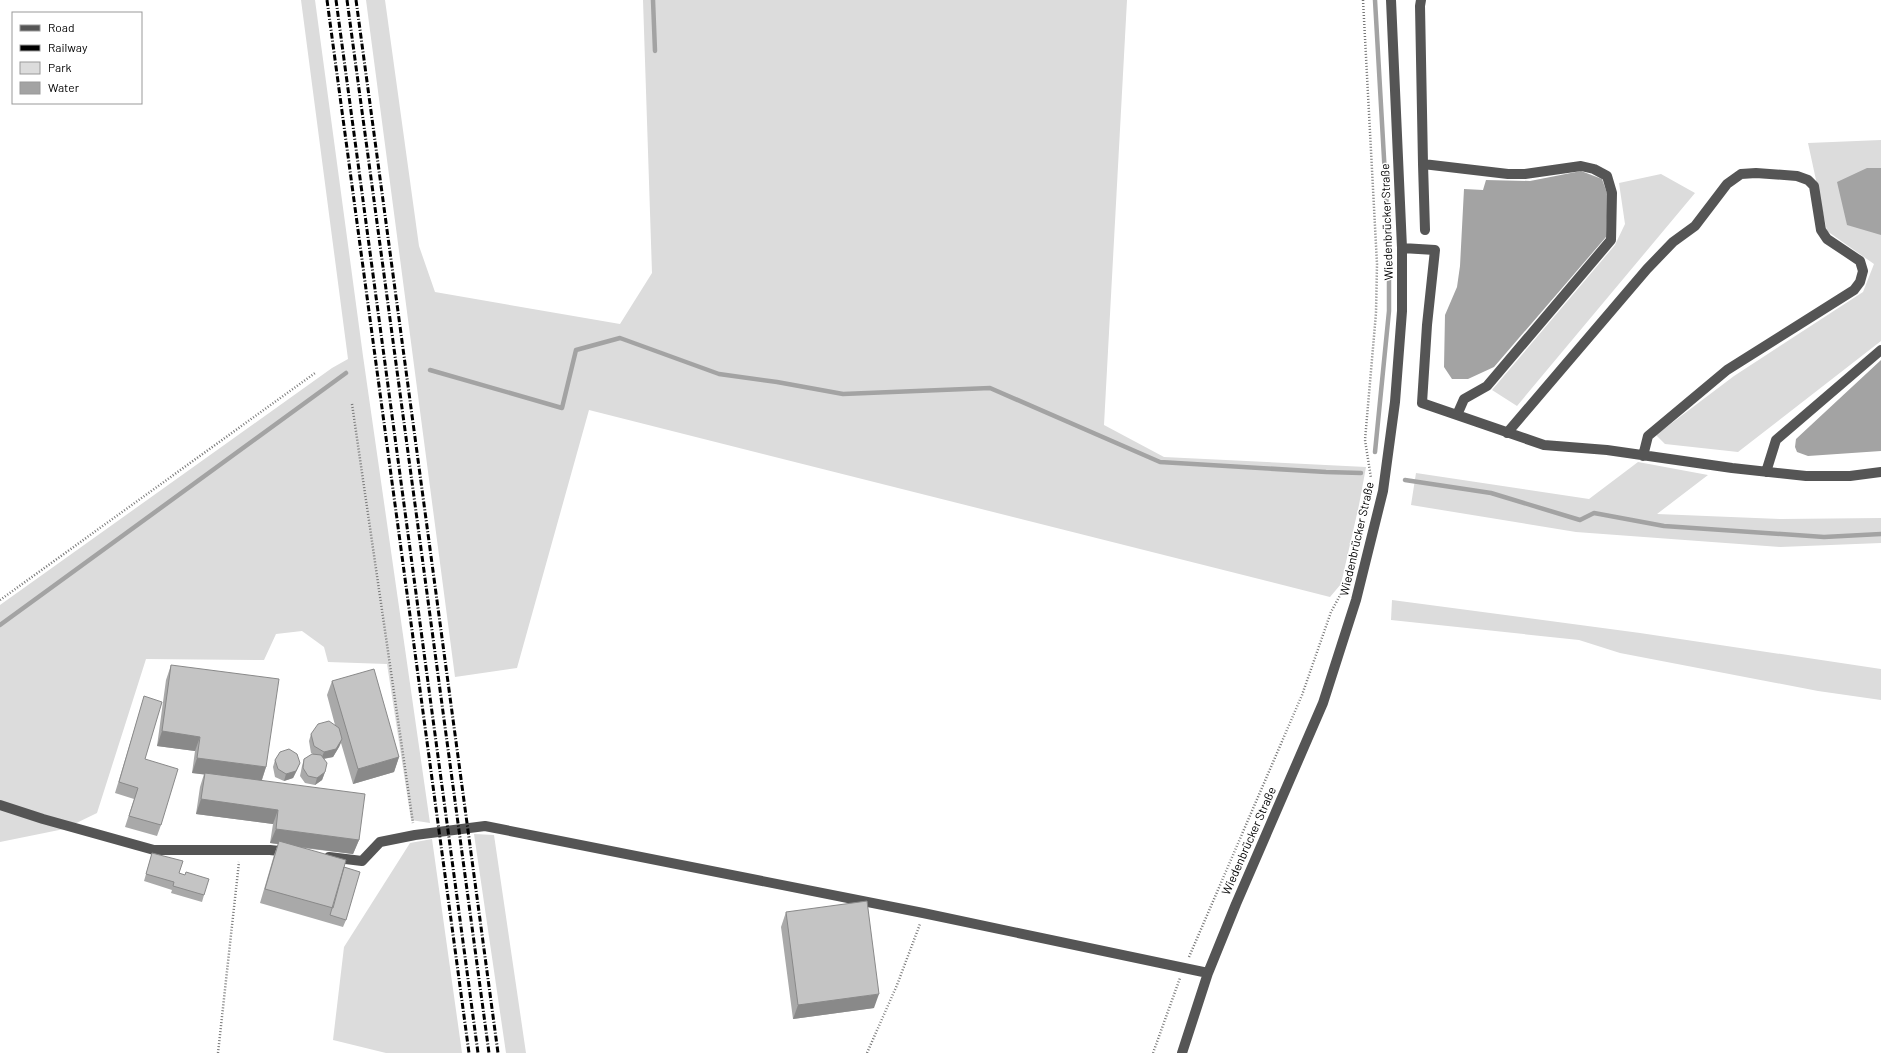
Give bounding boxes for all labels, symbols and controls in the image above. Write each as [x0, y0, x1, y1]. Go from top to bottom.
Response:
legend [12, 12, 142, 104]
text: Road [48, 20, 75, 34]
text: Railway [48, 40, 88, 54]
text: Park [48, 60, 72, 74]
text: Water [48, 80, 80, 94]
street label: Wiedenbrücker Straße [1377, 163, 1395, 281]
street label: Wiedenbrücker Straße [1336, 480, 1376, 597]
street label: Wiedenbrücker Straße [1218, 784, 1278, 897]

